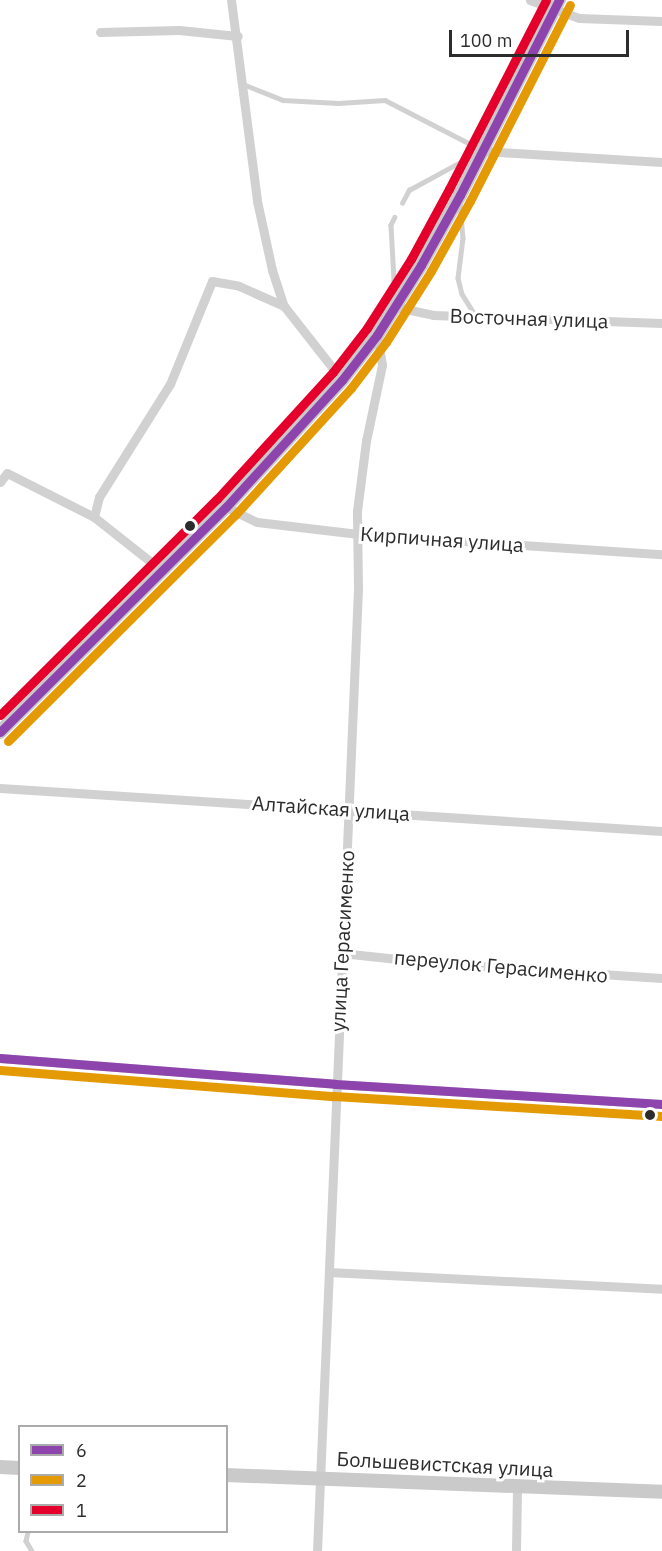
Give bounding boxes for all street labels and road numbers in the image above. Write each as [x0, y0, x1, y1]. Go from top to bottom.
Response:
street label: Восточная улица [449, 303, 609, 333]
street label: Кирпичная улица [360, 521, 524, 557]
street label: Алтайская улица [251, 791, 411, 825]
street label: улица Герасименко [325, 850, 359, 1032]
street label: переулок Герасименко [393, 945, 609, 987]
street label: Большевистская улица [336, 1446, 554, 1482]

